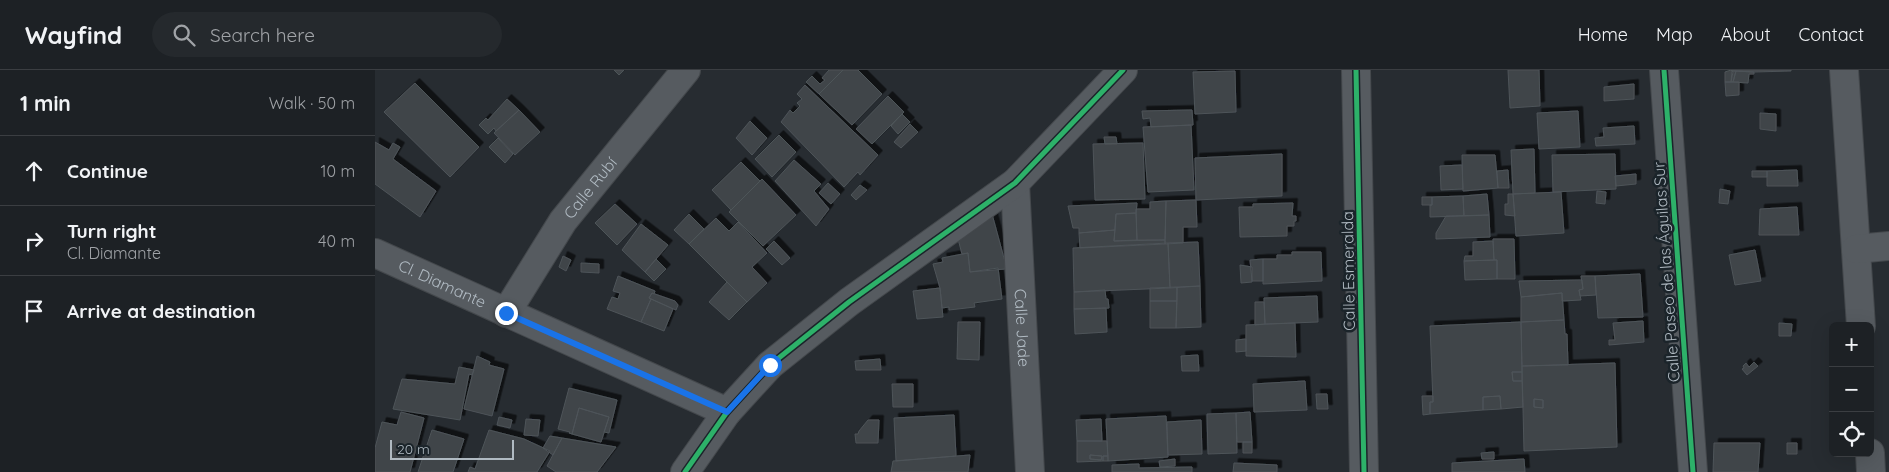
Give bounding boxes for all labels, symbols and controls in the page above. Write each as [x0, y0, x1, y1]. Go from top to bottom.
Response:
search box [152, 12, 502, 57]
text: Wayfind [25, 20, 122, 50]
icon: search [170, 21, 198, 49]
text: Search here [210, 23, 315, 47]
text: Home [1578, 23, 1628, 46]
text: Map [1656, 23, 1693, 46]
text: About [1721, 23, 1771, 46]
text: Contact [1799, 23, 1864, 46]
text: 1 min [20, 90, 71, 116]
text: Walk · 50 m [269, 93, 355, 113]
street label: Calle Rubí [559, 153, 621, 223]
icon: ahead [20, 157, 48, 185]
text: Continue [67, 159, 148, 183]
text: 10 m [321, 161, 355, 181]
street label: Calle Paseo de las Águilas Sur [1648, 161, 1684, 383]
street label: Calle Esmeralda [1337, 211, 1359, 331]
text: Turn right [67, 219, 156, 243]
icon: right [20, 227, 48, 255]
text: 40 m [318, 231, 355, 251]
text: Cl. Diamante [67, 243, 161, 263]
street label: Cl. Diamante [395, 255, 489, 312]
street label: Calle Jade [1010, 288, 1035, 367]
icon: arrive [20, 297, 48, 325]
text: Arrive at destination [67, 299, 256, 323]
route end [495, 302, 518, 325]
map controls [1829, 322, 1874, 457]
button: + [1829, 322, 1874, 367]
route start [759, 354, 782, 377]
button: − [1829, 367, 1874, 412]
button: locate [1829, 412, 1874, 457]
scale bar [390, 437, 514, 460]
text: 20 m [397, 440, 430, 458]

